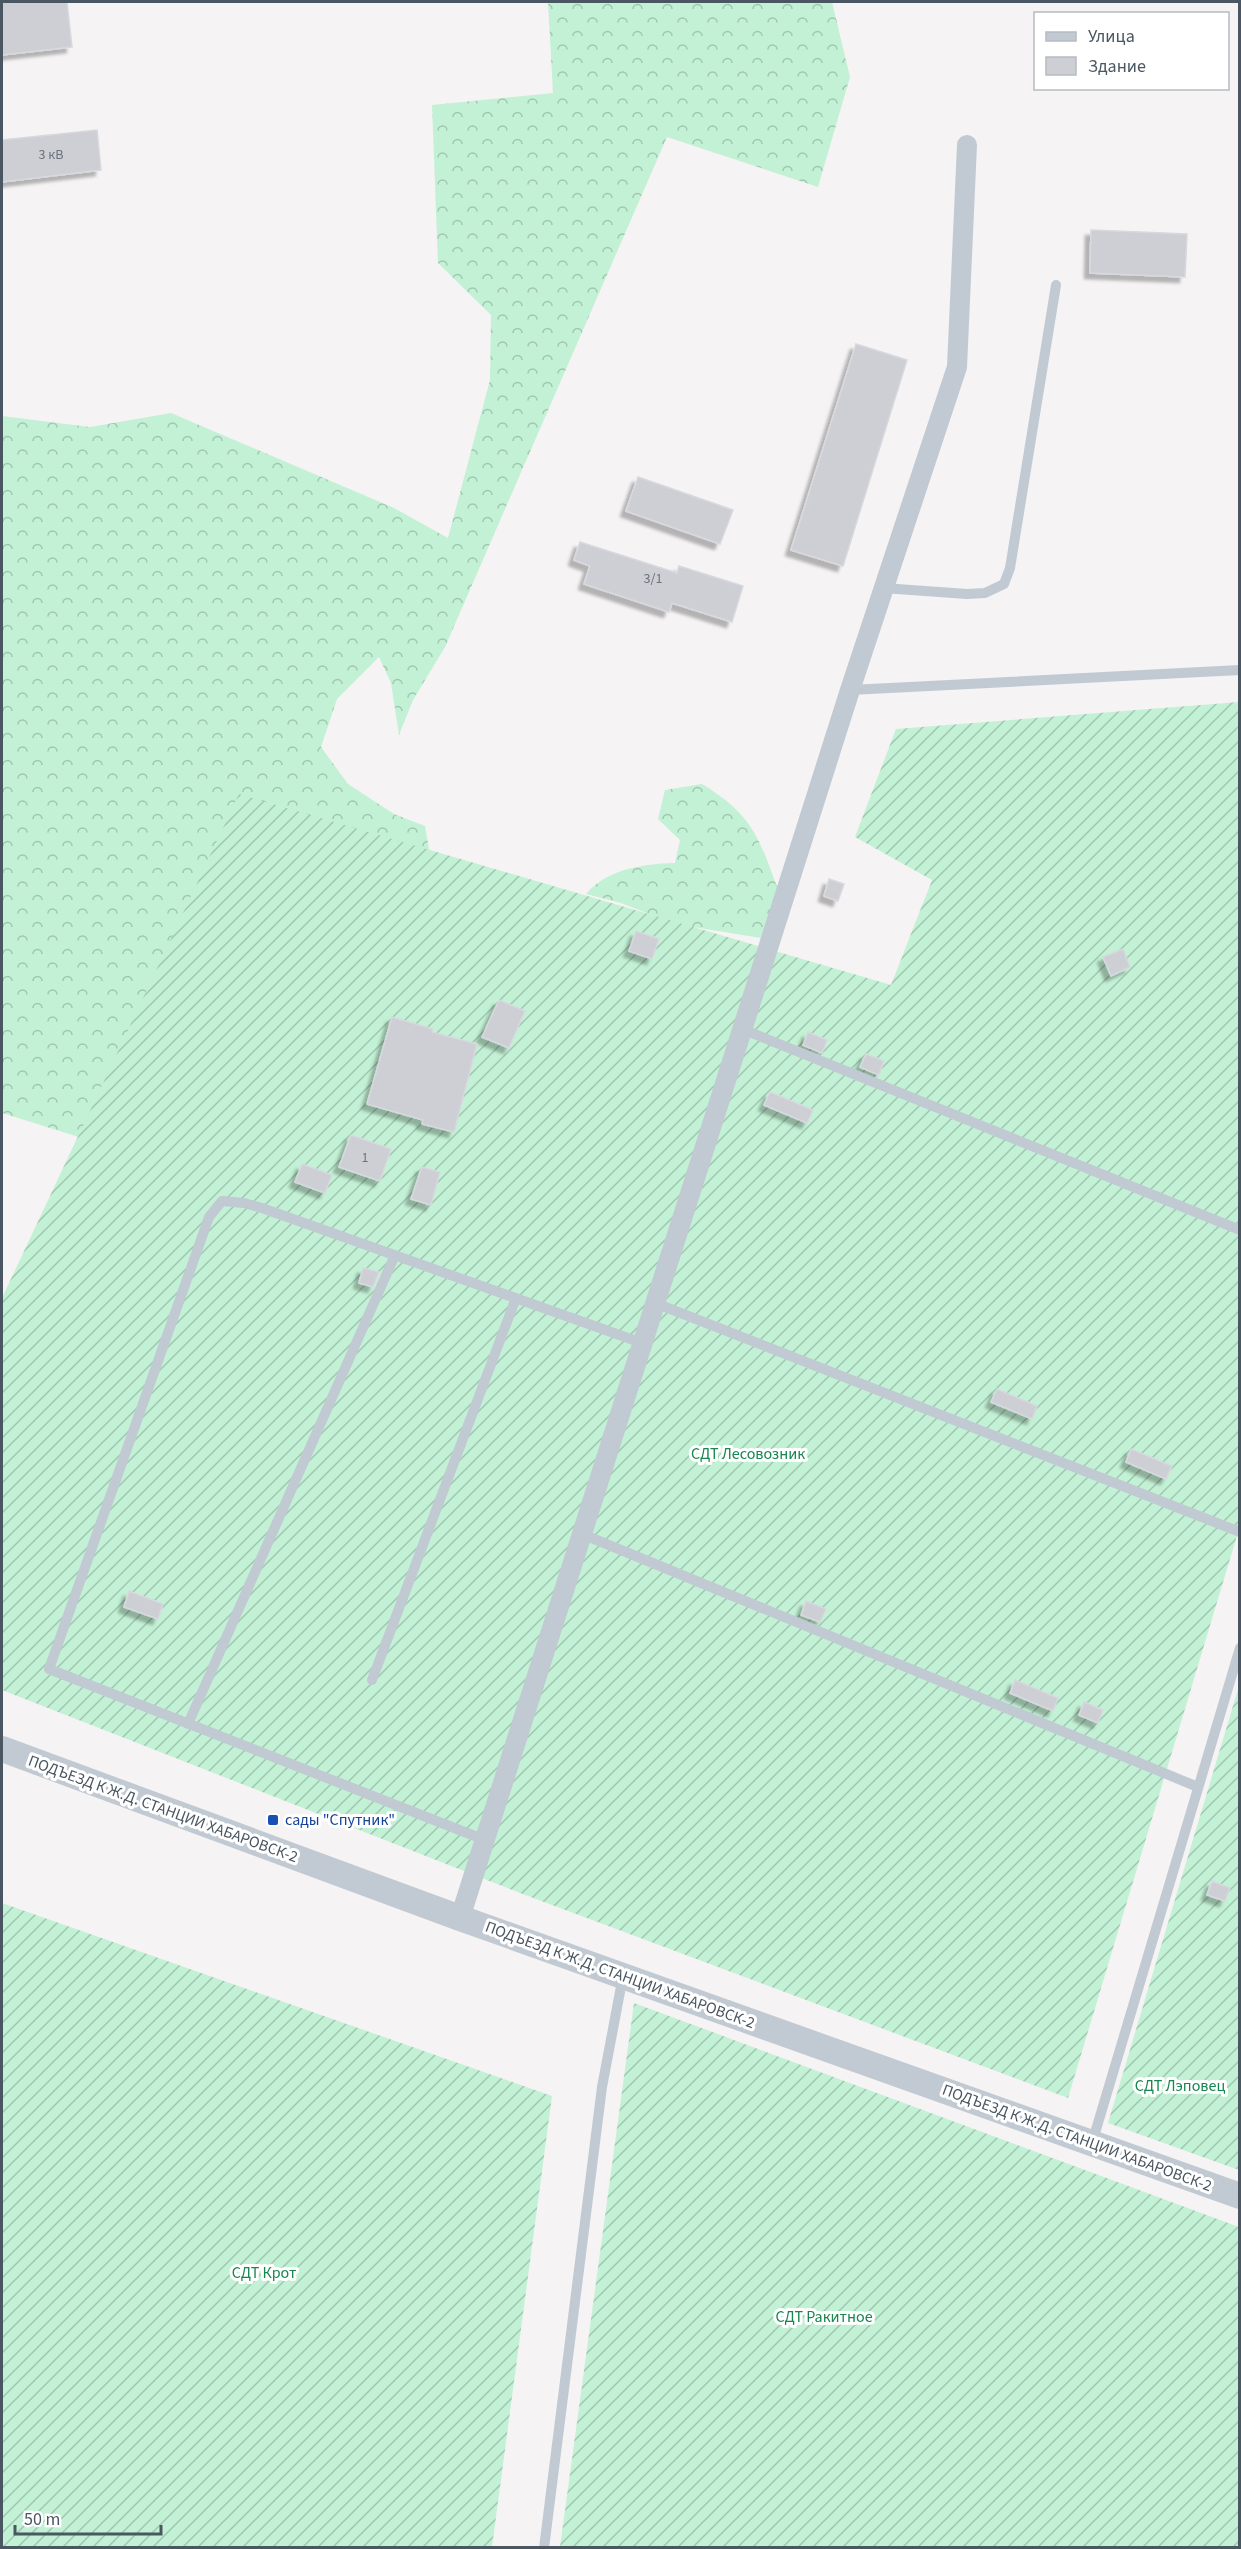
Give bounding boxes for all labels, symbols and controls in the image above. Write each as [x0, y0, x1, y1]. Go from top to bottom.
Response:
legend [1034, 12, 1229, 90]
text: Улица [1088, 24, 1135, 49]
text: Здание [1088, 54, 1146, 79]
house number: 3 кВ [39, 145, 63, 165]
house number: 3/1 [644, 569, 662, 589]
house number: 1 [362, 1148, 369, 1168]
park label: СДТ Лесовозник [691, 1443, 805, 1465]
street label: ПОДЪЕЗД К Ж.Д. СТАНЦИИ ХАБАРОВСК-2 [25, 1750, 301, 1868]
place label: сады "Спутник" [285, 1809, 395, 1831]
marker: сады "Спутник" [266, 1813, 280, 1827]
street label: ПОДЪЕЗД К Ж.Д. СТАНЦИИ ХАБАРОВСК-2 [482, 1916, 758, 2034]
park label: СДТ Лэповец [1135, 2075, 1225, 2097]
street label: ПОДЪЕЗД К Ж.Д. СТАНЦИИ ХАБАРОВСК-2 [939, 2079, 1215, 2197]
park label: СДТ Крот [232, 2262, 296, 2284]
park label: СДТ Ракитное [775, 2306, 873, 2328]
scale bar [15, 2498, 160, 2536]
text: 50 m [24, 2507, 60, 2532]

